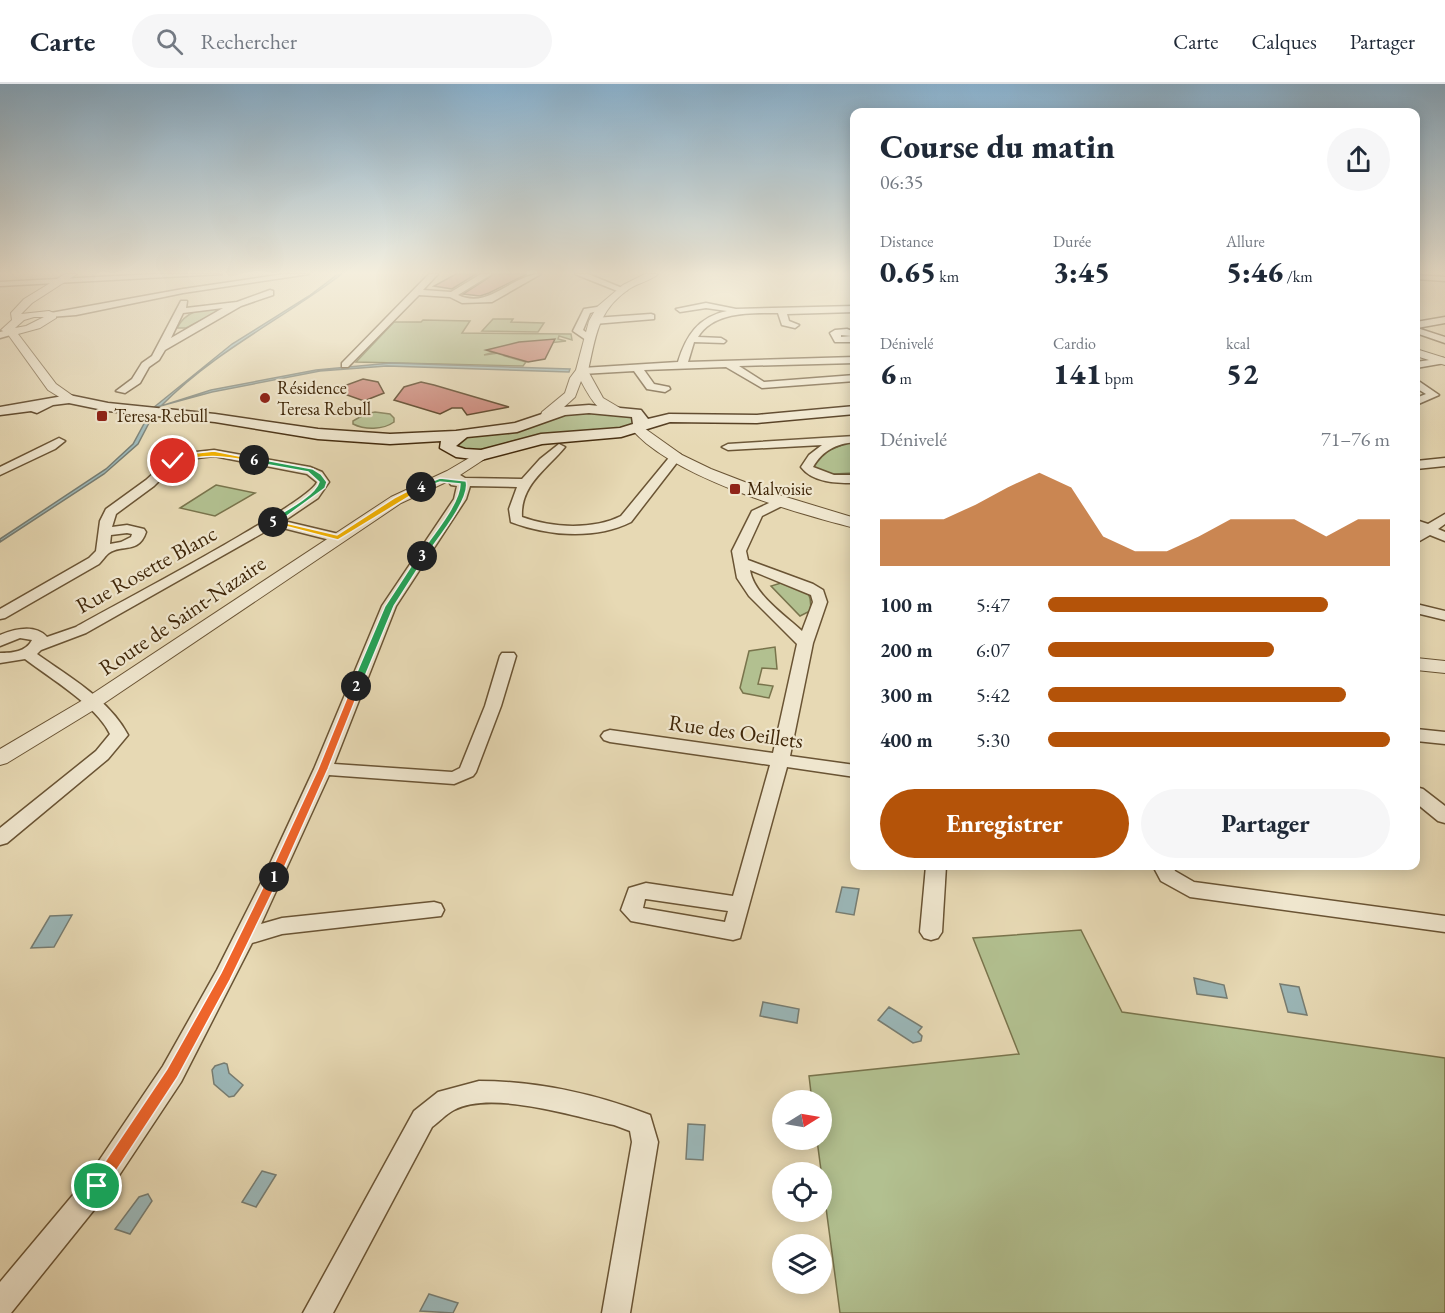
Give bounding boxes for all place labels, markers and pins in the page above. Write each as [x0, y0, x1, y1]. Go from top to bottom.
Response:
place label: Résidence Teresa Rebull [277, 376, 371, 420]
marker: Résidence Teresa Rebull [258, 391, 272, 405]
place label: Teresa Rebull [114, 404, 208, 427]
marker: Teresa Rebull [95, 409, 109, 423]
pin [147, 435, 198, 486]
pin: 6 [239, 445, 269, 475]
pin: 4 [406, 472, 436, 502]
place label: Malvoisie [747, 477, 812, 500]
marker: Malvoisie [728, 482, 742, 496]
pin: 5 [258, 507, 288, 537]
pin: 3 [407, 541, 437, 571]
pin: 2 [341, 671, 371, 701]
pin: 1 [259, 862, 289, 892]
pin [71, 1160, 122, 1211]

